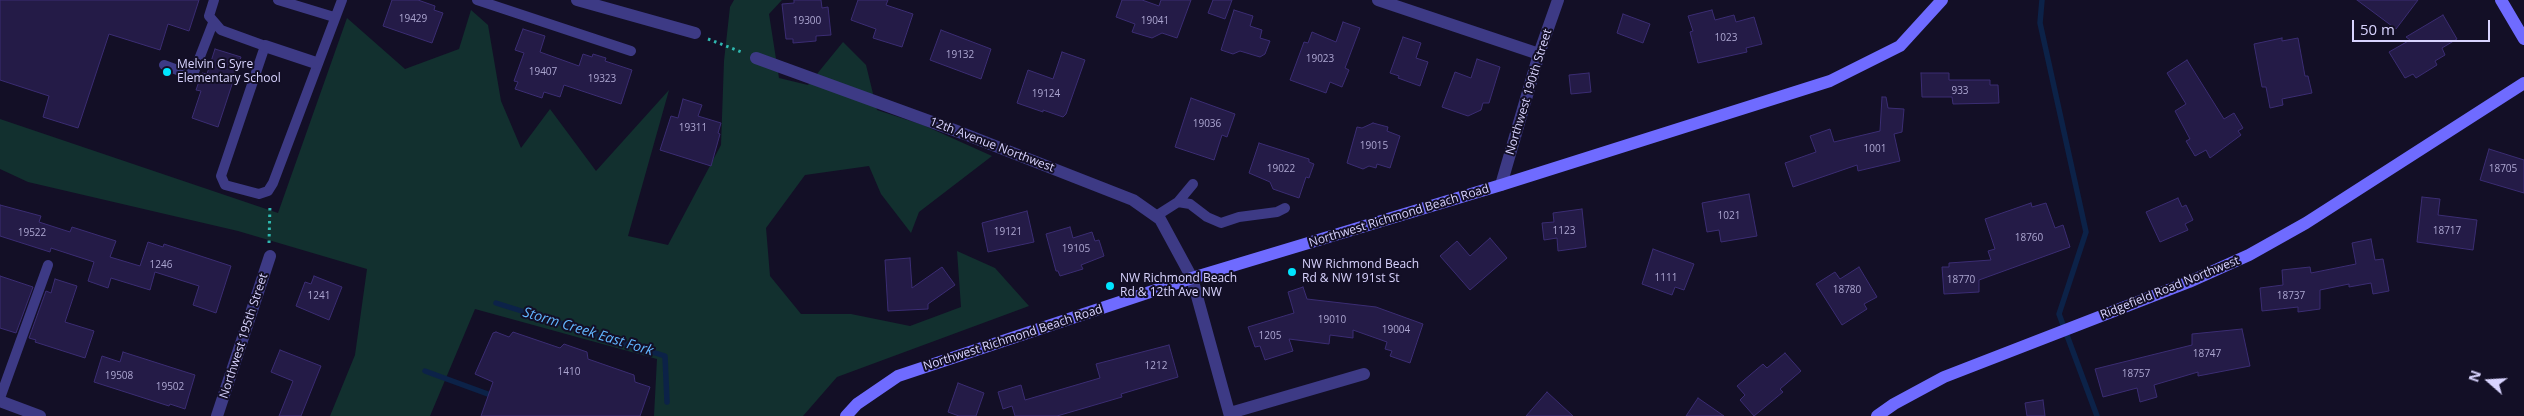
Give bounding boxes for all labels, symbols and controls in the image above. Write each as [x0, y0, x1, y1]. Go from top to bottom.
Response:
scale bar [2354, 10, 2492, 42]
house number: 19429 [399, 13, 427, 25]
house number: 19300 [793, 15, 821, 27]
house number: 19041 [1141, 15, 1169, 27]
text: 50 m [2360, 19, 2395, 39]
street label: Northwest 190th Street [1503, 27, 1555, 157]
house number: 1023 [1715, 32, 1737, 44]
house number: 19132 [946, 49, 974, 61]
house number: 19023 [1306, 53, 1334, 65]
place label: Melvin G Syre Elementary School [177, 58, 281, 86]
marker: Melvin G Syre Elementary School [161, 66, 173, 78]
house number: 19407 [529, 66, 557, 78]
house number: 19323 [588, 73, 616, 85]
house number: 933 [1951, 85, 1969, 97]
house number: 19124 [1032, 88, 1060, 100]
street label: 12th Avenue Northwest [928, 115, 1056, 175]
house number: 19036 [1193, 118, 1221, 130]
house number: 19311 [679, 122, 707, 134]
house number: 19015 [1360, 140, 1388, 152]
house number: 1001 [1864, 143, 1886, 155]
house number: 19022 [1267, 163, 1295, 175]
house number: 18705 [2489, 163, 2517, 175]
street label: Northwest Richmond Beach Road [1307, 182, 1491, 250]
house number: 1021 [1718, 210, 1740, 222]
house number: 1123 [1553, 225, 1575, 237]
house number: 18717 [2433, 225, 2461, 237]
house number: 19121 [994, 226, 1022, 238]
house number: 19522 [18, 227, 46, 239]
house number: 18760 [2015, 232, 2043, 244]
house number: 19105 [1062, 243, 1090, 255]
street label: Ridgefield Road Northwest [2098, 253, 2242, 323]
place label: NW Richmond Beach Rd & NW 191st St [1302, 258, 1419, 286]
house number: 1246 [150, 259, 172, 271]
marker: NW Richmond Beach Rd & NW 191st St [1286, 266, 1298, 278]
street label: Northwest 195th Street [217, 272, 271, 400]
place label: NW Richmond Beach Rd & 12th Ave NW [1120, 272, 1237, 300]
house number: 1111 [1655, 272, 1677, 284]
house number: 18770 [1947, 274, 1975, 286]
marker: NW Richmond Beach Rd & 12th Ave NW [1104, 280, 1116, 292]
house number: 18780 [1833, 284, 1861, 296]
house number: 1241 [308, 290, 330, 302]
house number: 18737 [2277, 290, 2305, 302]
street label: Northwest Richmond Beach Road [922, 302, 1104, 374]
water label: Storm Creek East Fork [521, 304, 655, 360]
house number: 19010 [1318, 314, 1346, 326]
house number: 19004 [1382, 324, 1410, 336]
house number: 1205 [1259, 330, 1281, 342]
house number: 18747 [2193, 348, 2221, 360]
north arrow [2464, 356, 2514, 406]
house number: 1212 [1145, 360, 1167, 372]
house number: 1410 [558, 366, 580, 378]
text: N [2464, 367, 2485, 384]
house number: 18757 [2122, 368, 2150, 380]
house number: 19508 [105, 370, 133, 382]
house number: 19502 [156, 381, 184, 393]

